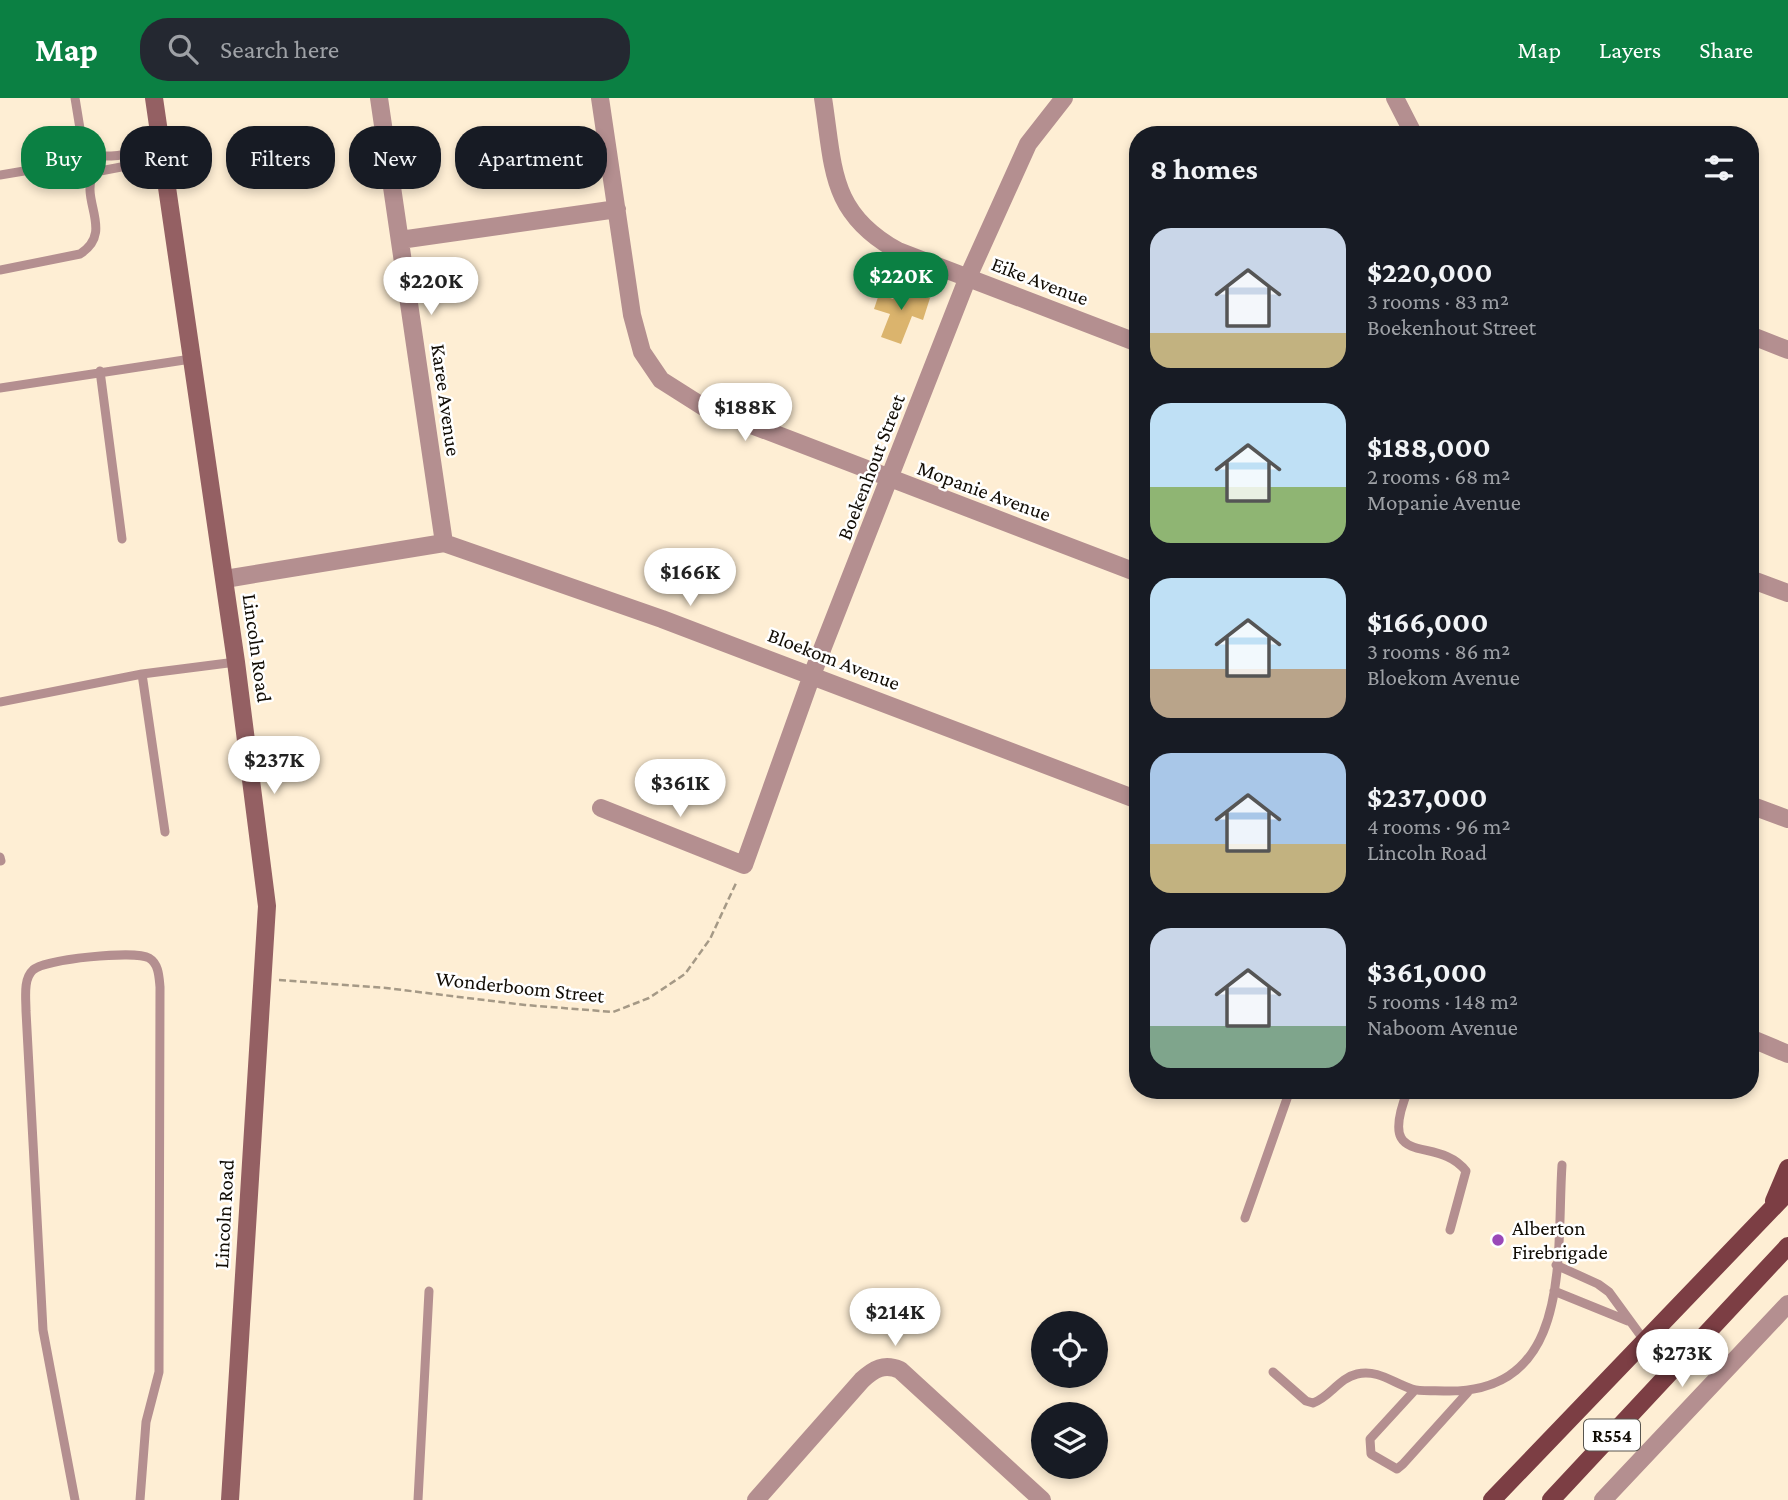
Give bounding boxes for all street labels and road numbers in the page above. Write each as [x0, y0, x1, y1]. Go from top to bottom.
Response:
street label: Eike Avenue [988, 252, 1092, 310]
street label: Karee Avenue [426, 342, 466, 458]
street label: Boekenhout Street [832, 390, 910, 543]
street label: Mopanie Avenue [914, 456, 1054, 526]
street label: Lincoln Road [237, 592, 277, 704]
street label: Bloekom Avenue [765, 623, 903, 695]
street label: Wonderboom Street [435, 966, 607, 1008]
street label: Lincoln Road [209, 1159, 239, 1269]
road number: R554 [1584, 1420, 1640, 1450]

